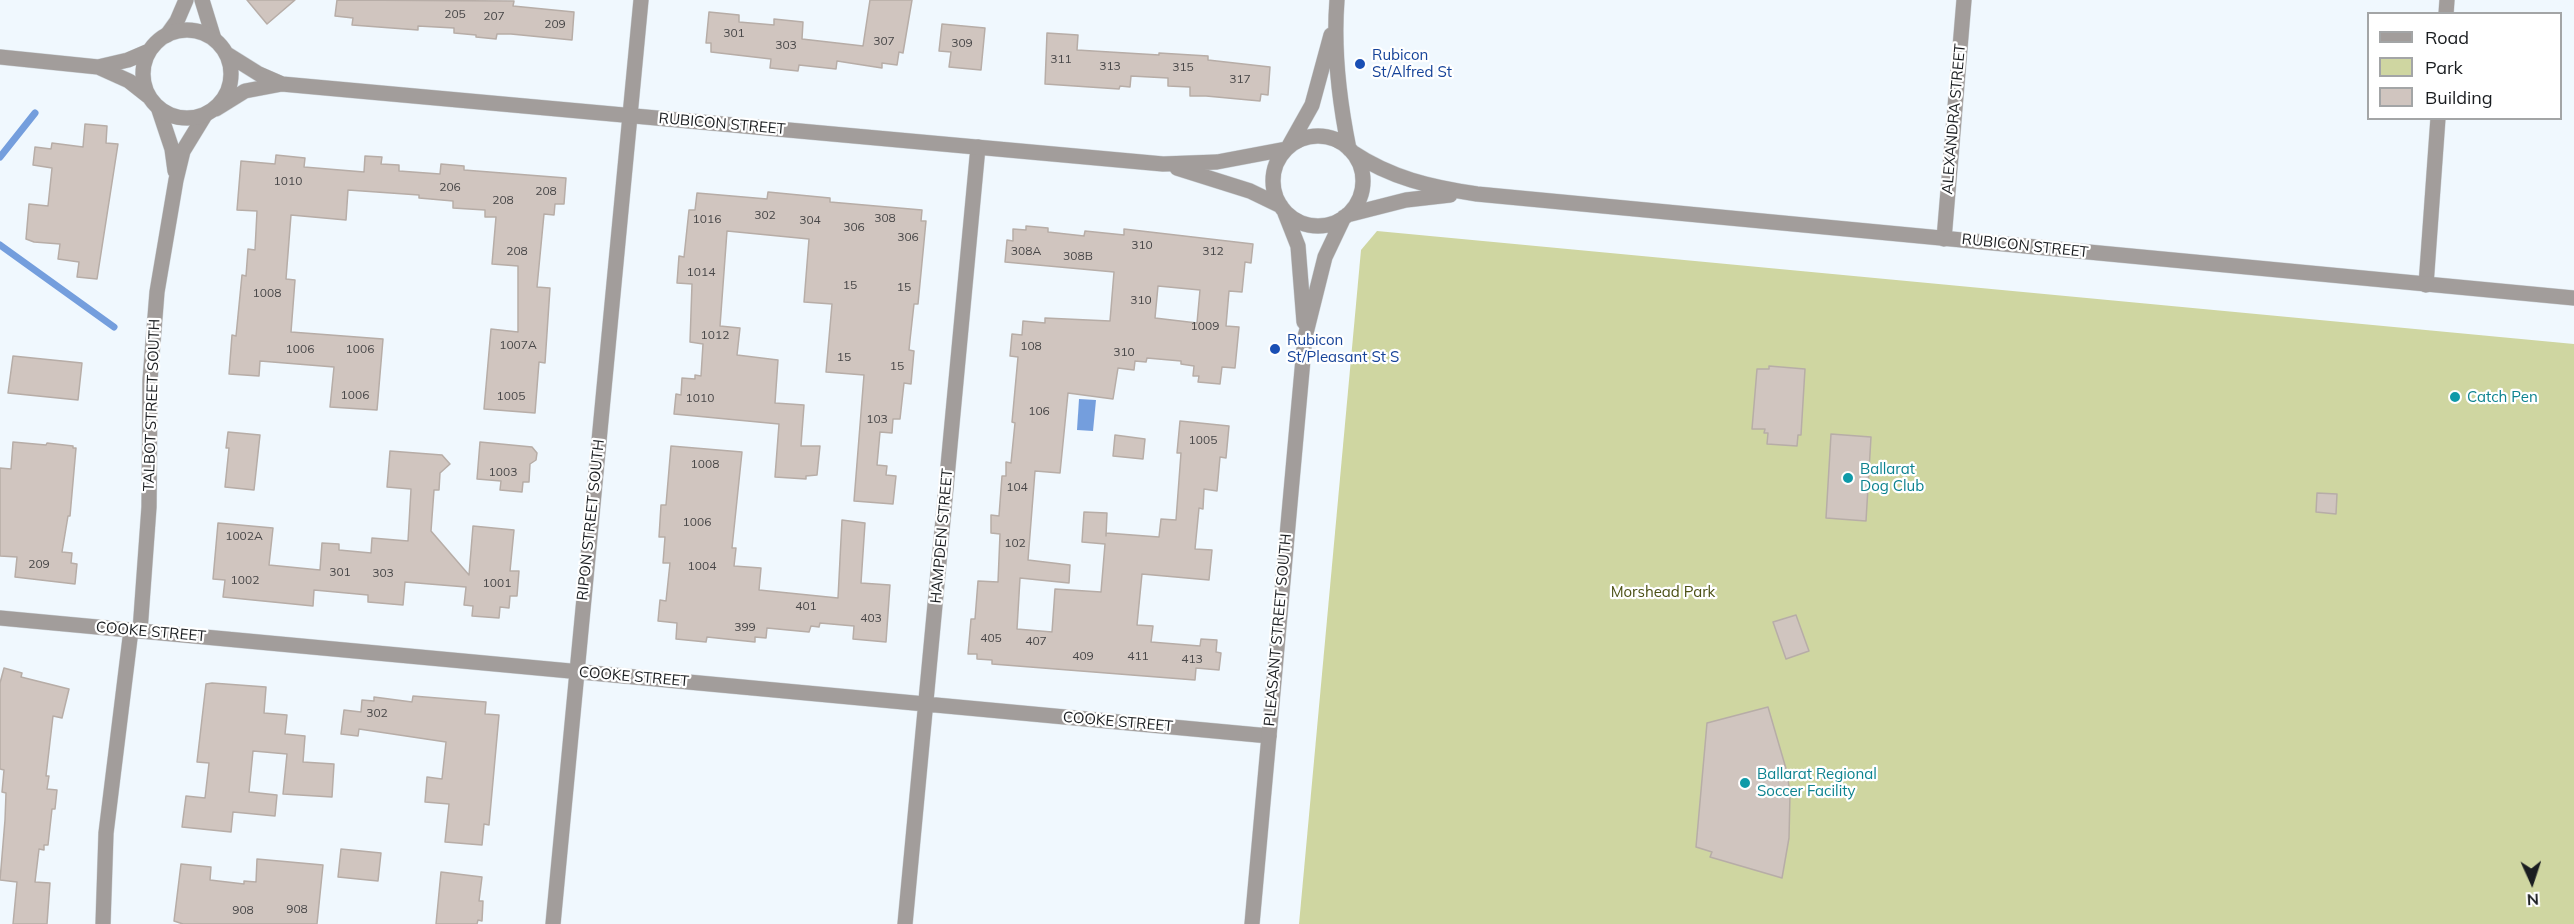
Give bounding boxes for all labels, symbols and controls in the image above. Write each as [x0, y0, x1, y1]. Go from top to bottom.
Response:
house number: 205 [444, 7, 466, 21]
house number: 207 [483, 9, 505, 23]
legend [2367, 12, 2562, 120]
house number: 209 [544, 17, 566, 31]
house number: 301 [723, 26, 745, 40]
text: Road [2425, 26, 2469, 49]
house number: 307 [873, 34, 895, 48]
house number: 309 [951, 36, 973, 50]
house number: 303 [775, 38, 797, 52]
street label: ALEXANDRA STREET [1938, 43, 1970, 195]
place label: Rubicon St/Alfred St [1372, 46, 1452, 81]
house number: 311 [1050, 52, 1072, 66]
text: Park [2425, 56, 2463, 79]
marker: Rubicon St/Alfred St [1353, 57, 1367, 71]
house number: 313 [1099, 59, 1121, 73]
house number: 315 [1172, 60, 1194, 74]
house number: 317 [1229, 72, 1251, 86]
text: Building [2425, 86, 2493, 109]
street label: RUBICON STREET [658, 109, 786, 139]
house number: 1010 [274, 174, 302, 188]
house number: 206 [439, 180, 461, 194]
house number: 208 [535, 184, 557, 198]
house number: 208 [492, 193, 514, 207]
house number: 302 [754, 208, 776, 222]
house number: 308 [874, 211, 896, 225]
house number: 1016 [693, 212, 721, 226]
house number: 304 [799, 213, 821, 227]
house number: 306 [843, 220, 865, 234]
house number: 306 [897, 230, 919, 244]
street label: RUBICON STREET [1961, 230, 2089, 262]
house number: 310 [1131, 238, 1153, 252]
house number: 208 [506, 244, 528, 258]
house number: 308A [1011, 244, 1041, 258]
house number: 312 [1202, 244, 1224, 258]
house number: 308B [1063, 249, 1093, 263]
house number: 1014 [687, 265, 715, 279]
house number: 15 [843, 278, 857, 292]
house number: 15 [897, 280, 911, 294]
house number: 1008 [253, 286, 281, 300]
house number: 310 [1130, 293, 1152, 307]
street label: TALBOT STREET SOUTH [140, 318, 164, 492]
house number: 1009 [1191, 319, 1219, 333]
house number: 1012 [701, 328, 729, 342]
place label: Rubicon St/Pleasant St S [1287, 331, 1399, 366]
house number: 1007A [499, 338, 537, 352]
house number: 108 [1020, 339, 1042, 353]
house number: 1006 [286, 342, 314, 356]
house number: 1006 [346, 342, 374, 356]
marker: Rubicon St/Pleasant St S [1268, 342, 1282, 356]
house number: 310 [1113, 345, 1135, 359]
house number: 15 [837, 350, 851, 364]
house number: 15 [890, 359, 904, 373]
house number: 1006 [341, 388, 369, 402]
place label: Catch Pen [2467, 388, 2538, 406]
house number: 1005 [497, 389, 525, 403]
marker: Catch Pen [2448, 390, 2462, 404]
house number: 1010 [686, 391, 714, 405]
house number: 106 [1028, 404, 1050, 418]
house number: 103 [866, 412, 888, 426]
house number: 1005 [1189, 433, 1217, 447]
street label: RIPON STREET SOUTH [574, 438, 608, 602]
house number: 1008 [691, 457, 719, 471]
place label: Ballarat Dog Club [1860, 460, 1924, 495]
house number: 1003 [489, 465, 517, 479]
street label: HAMPDEN STREET [927, 468, 957, 604]
marker: Ballarat Dog Club [1841, 471, 1855, 485]
house number: 104 [1006, 480, 1028, 494]
house number: 1006 [683, 515, 711, 529]
house number: 1002A [225, 529, 263, 543]
street label: PLEASANT STREET SOUTH [1261, 533, 1295, 727]
house number: 102 [1004, 536, 1026, 550]
house number: 209 [28, 557, 50, 571]
house number: 1004 [688, 559, 716, 573]
house number: 301 [329, 565, 351, 579]
house number: 303 [372, 566, 394, 580]
house number: 1002 [231, 573, 259, 587]
house number: 1001 [483, 576, 511, 590]
park label: Morshead Park [1611, 583, 1715, 601]
house number: 401 [795, 599, 817, 613]
house number: 403 [860, 611, 882, 625]
street label: COOKE STREET [95, 618, 207, 646]
house number: 399 [734, 620, 756, 634]
house number: 405 [980, 631, 1002, 645]
house number: 407 [1025, 634, 1047, 648]
house number: 409 [1072, 649, 1094, 663]
house number: 411 [1127, 649, 1149, 663]
house number: 413 [1181, 652, 1203, 666]
street label: COOKE STREET [578, 663, 690, 691]
house number: 302 [366, 706, 388, 720]
street label: COOKE STREET [1062, 708, 1174, 736]
place label: Ballarat Regional Soccer Facility [1757, 765, 1877, 800]
marker: Ballarat Regional Soccer Facility [1738, 776, 1752, 790]
north arrow [2502, 852, 2562, 912]
text: N [2526, 890, 2540, 910]
house number: 908 [286, 902, 308, 916]
house number: 908 [232, 903, 254, 917]

